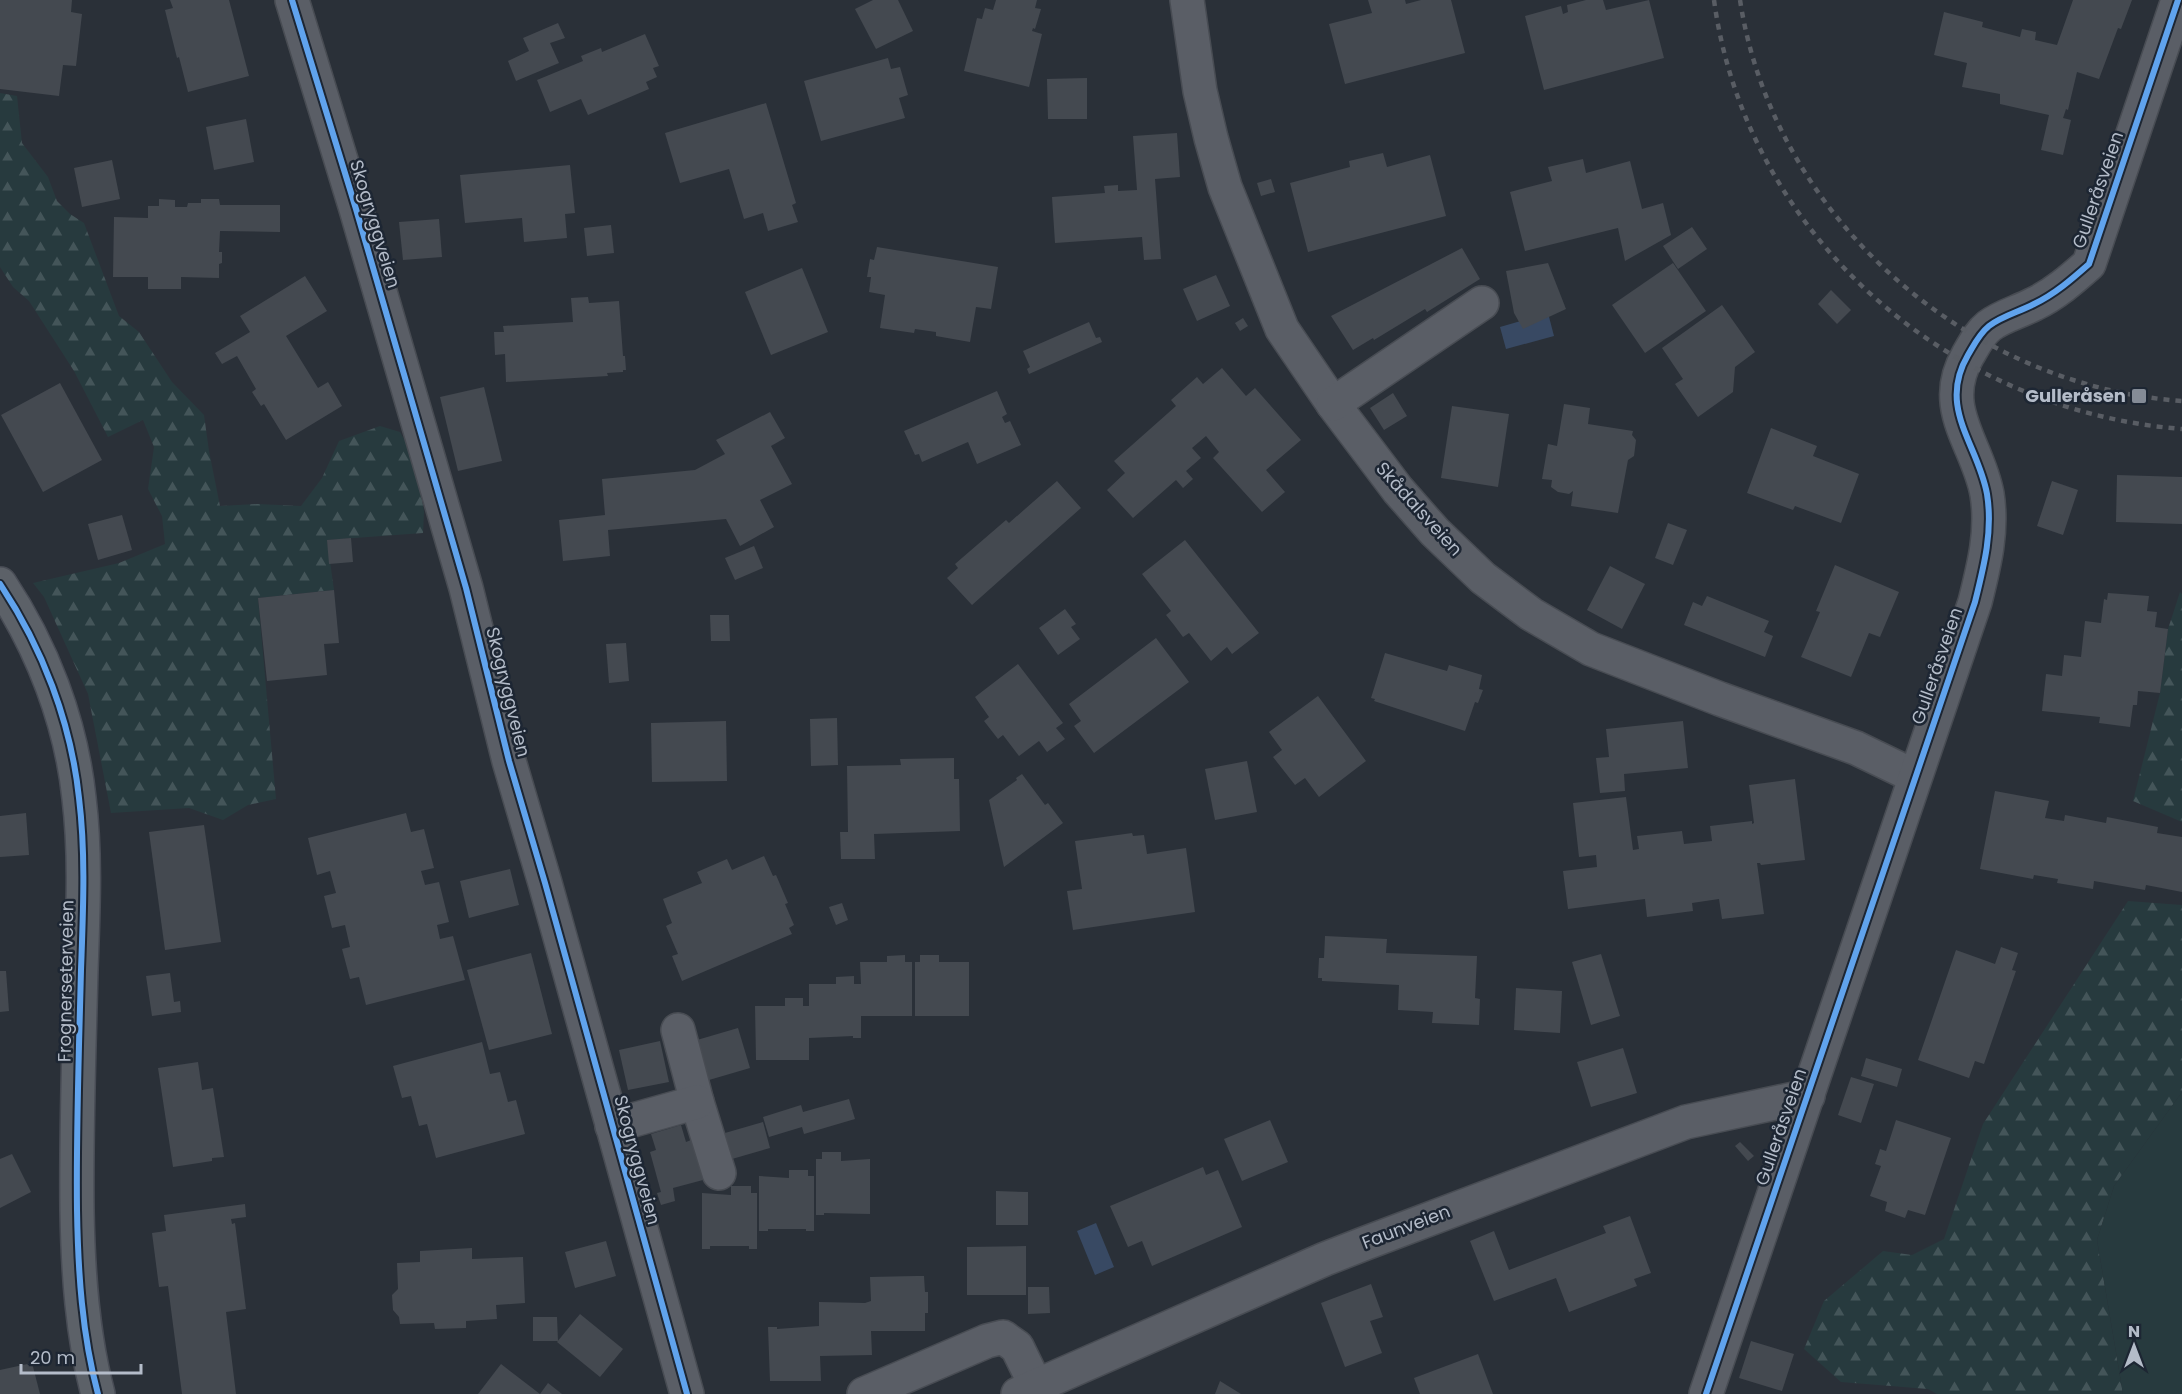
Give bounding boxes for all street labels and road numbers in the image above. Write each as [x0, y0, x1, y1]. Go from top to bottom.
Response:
street label: Gulleråsveien [2066, 128, 2129, 252]
street label: Skogryggveien [344, 157, 407, 291]
street label: Skådalsveien [1370, 456, 1468, 561]
street label: Gulleråsveien [1905, 604, 1968, 728]
street label: Skogryggveien [480, 624, 537, 759]
street label: Frognerseterveien [52, 900, 79, 1062]
street label: Gulleråsveien [1749, 1065, 1812, 1189]
street label: Skogryggveien [608, 1092, 667, 1227]
street label: Faunveien [1358, 1198, 1454, 1255]

